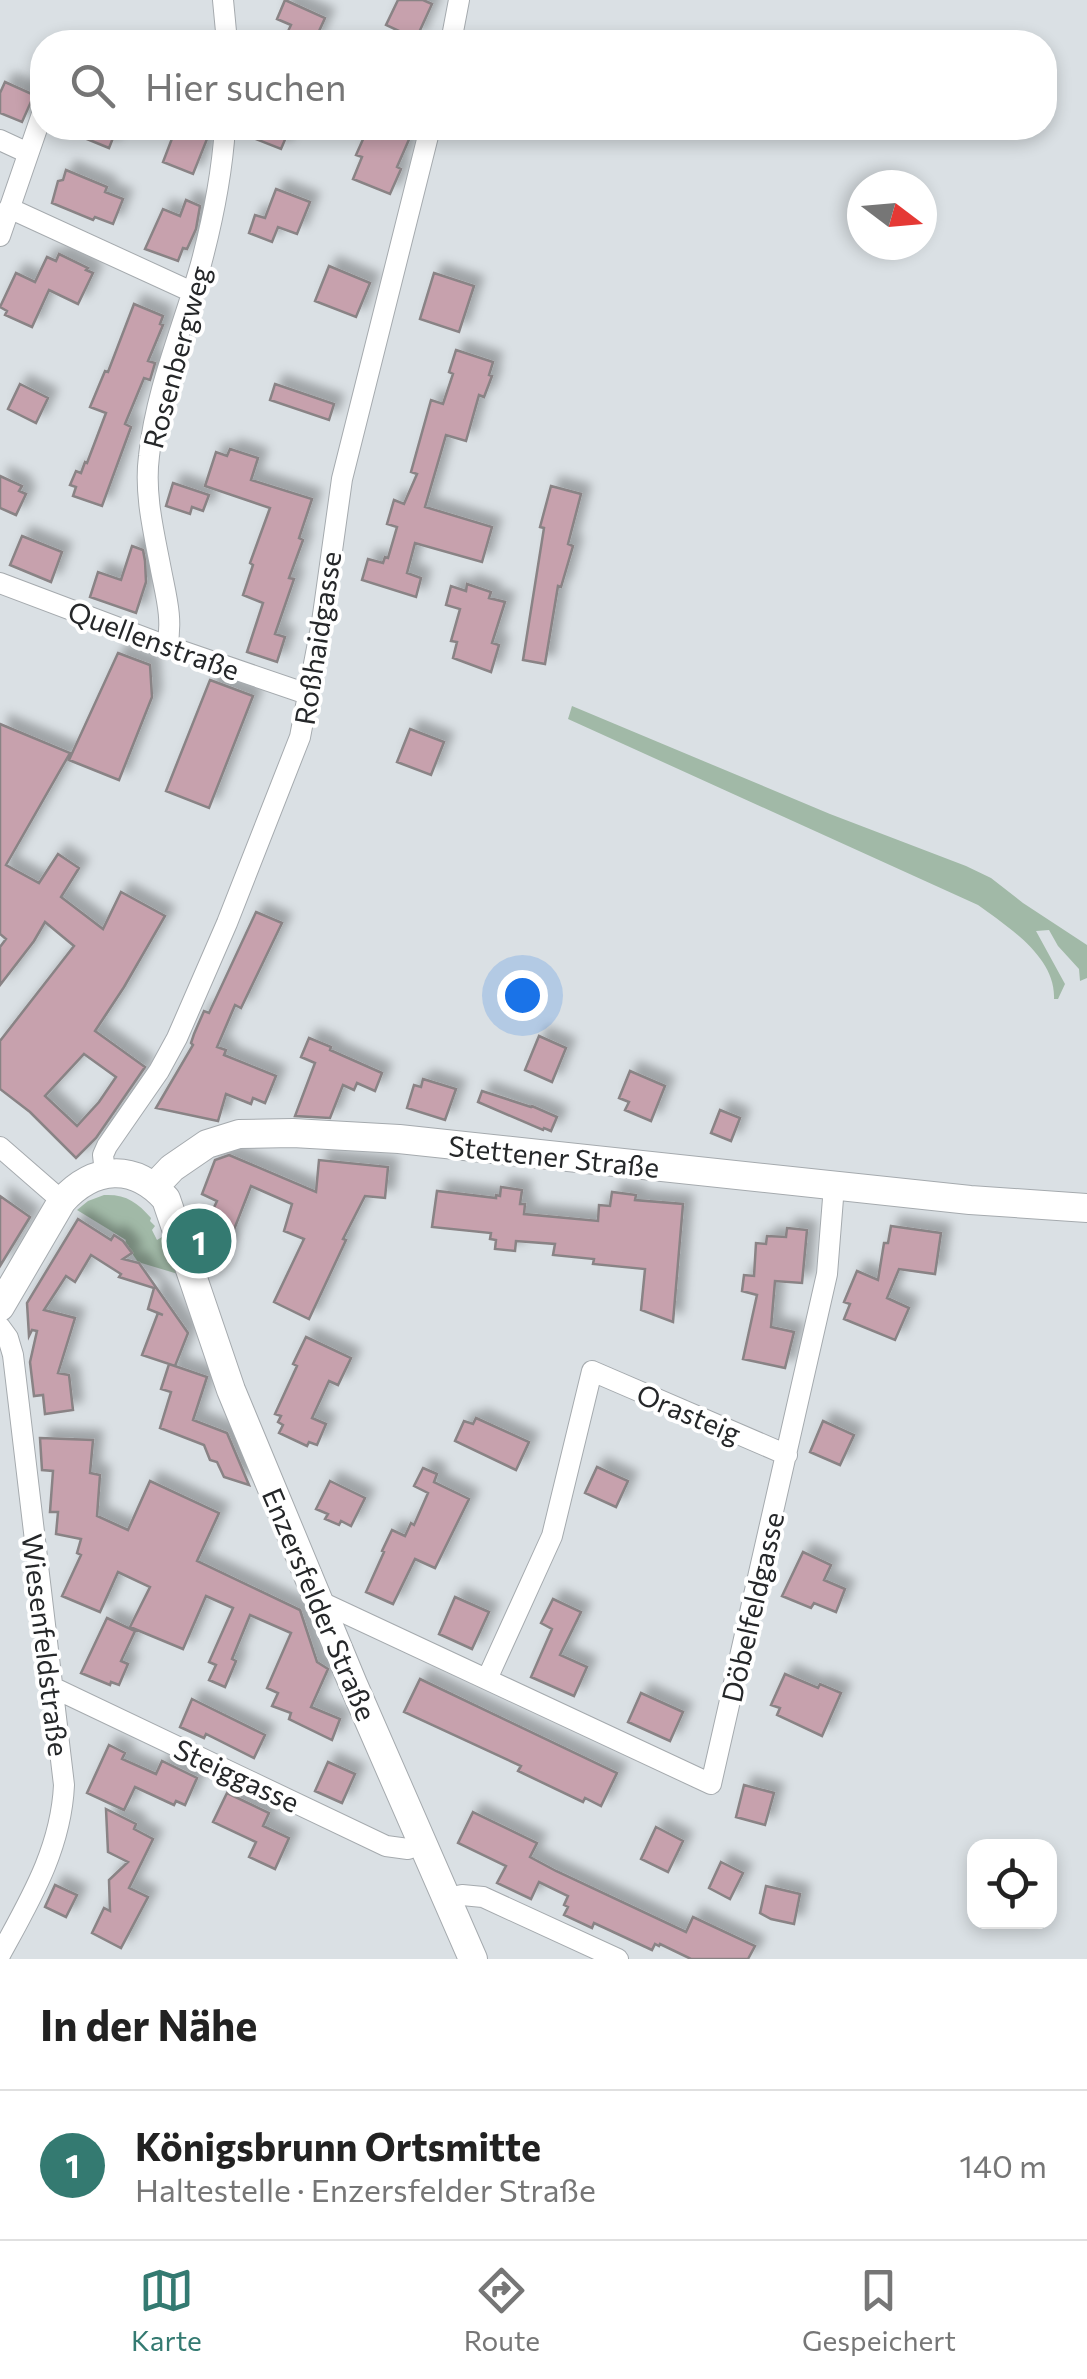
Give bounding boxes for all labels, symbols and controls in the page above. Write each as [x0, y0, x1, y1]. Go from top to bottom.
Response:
search box [30, 30, 1057, 140]
icon: search [65, 58, 120, 113]
text: Hier suchen [145, 62, 347, 109]
north arrow [847, 170, 937, 260]
street label: Rosenbergweg [135, 262, 217, 452]
street label: Roßhaidgasse [287, 549, 347, 727]
street label: Quellenstraße [64, 593, 244, 687]
your location [497, 970, 548, 1021]
street label: Stettener Straße [447, 1128, 661, 1184]
pin: 1 [166, 1204, 232, 1278]
street label: Orasteig [632, 1376, 746, 1450]
street label: Enzersfelder Straße [256, 1483, 384, 1725]
street label: Döbelfeldgasse [714, 1509, 790, 1705]
street label: Wiesenfeldstraße [15, 1532, 77, 1758]
street label: Steiggasse [169, 1731, 305, 1819]
map controls [967, 1839, 1057, 1929]
button: locate [967, 1839, 1057, 1929]
text: In der Nähe [40, 1998, 257, 2050]
text: Königsbrunn Ortsmitte [135, 2122, 541, 2169]
text: 1 [65, 2145, 80, 2185]
text: 140 m [959, 2145, 1047, 2185]
text: Haltestelle · Enzersfelder Straße [135, 2169, 596, 2209]
tab: Karte [131, 2263, 202, 2357]
tab: Route [464, 2263, 540, 2357]
tab: Gespeichert [802, 2263, 956, 2357]

